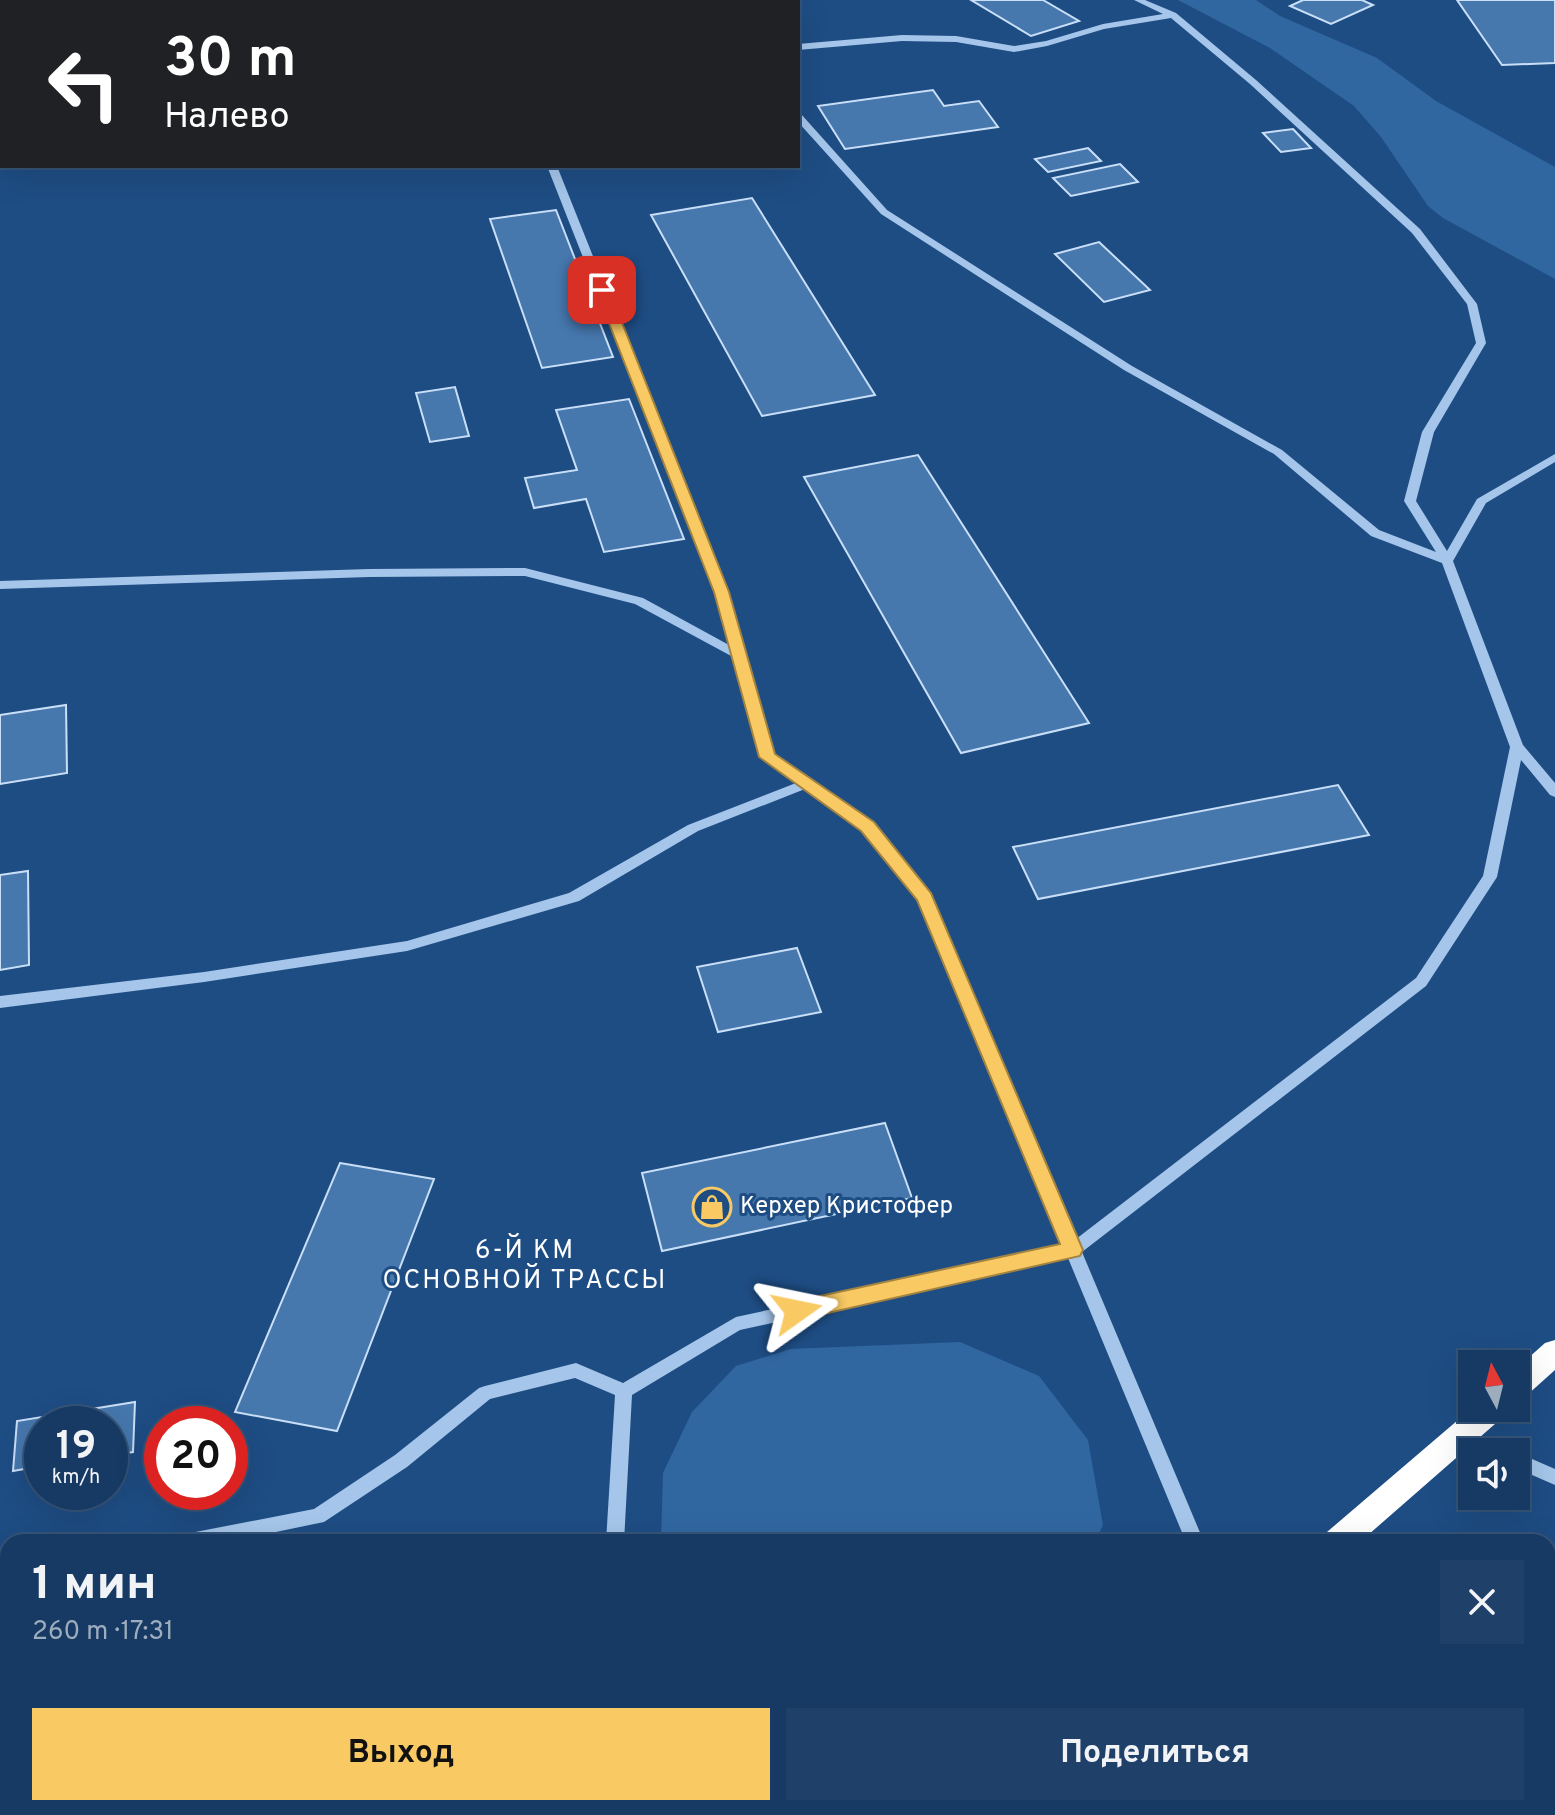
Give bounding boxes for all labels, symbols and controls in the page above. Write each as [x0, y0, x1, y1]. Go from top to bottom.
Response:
text: 30 m [164, 26, 297, 96]
icon: left [32, 32, 136, 136]
text: Налево [164, 95, 290, 141]
pin [568, 256, 636, 324]
icon: arrive [580, 268, 624, 312]
shop icon: Керхер Кристофер [691, 1186, 733, 1228]
place label: Керхер Кристофер [740, 1192, 953, 1222]
district label: 6-Й КМ ОСНОВНОЙ ТРАССЫ [383, 1233, 667, 1298]
position arrow [755, 1269, 839, 1353]
north arrow [1458, 1350, 1530, 1422]
map controls [1458, 1350, 1530, 1510]
speed limit sign: 20 [144, 1406, 248, 1510]
text: 19 [56, 1423, 96, 1473]
button: sound [1458, 1438, 1530, 1510]
text: km/h [52, 1465, 100, 1491]
text: 1 мин [32, 1556, 157, 1616]
button: close [1440, 1560, 1524, 1644]
text: 260 m · 17:31 [32, 1616, 174, 1649]
button: Выход [32, 1708, 770, 1800]
button: Поделиться [786, 1708, 1524, 1800]

